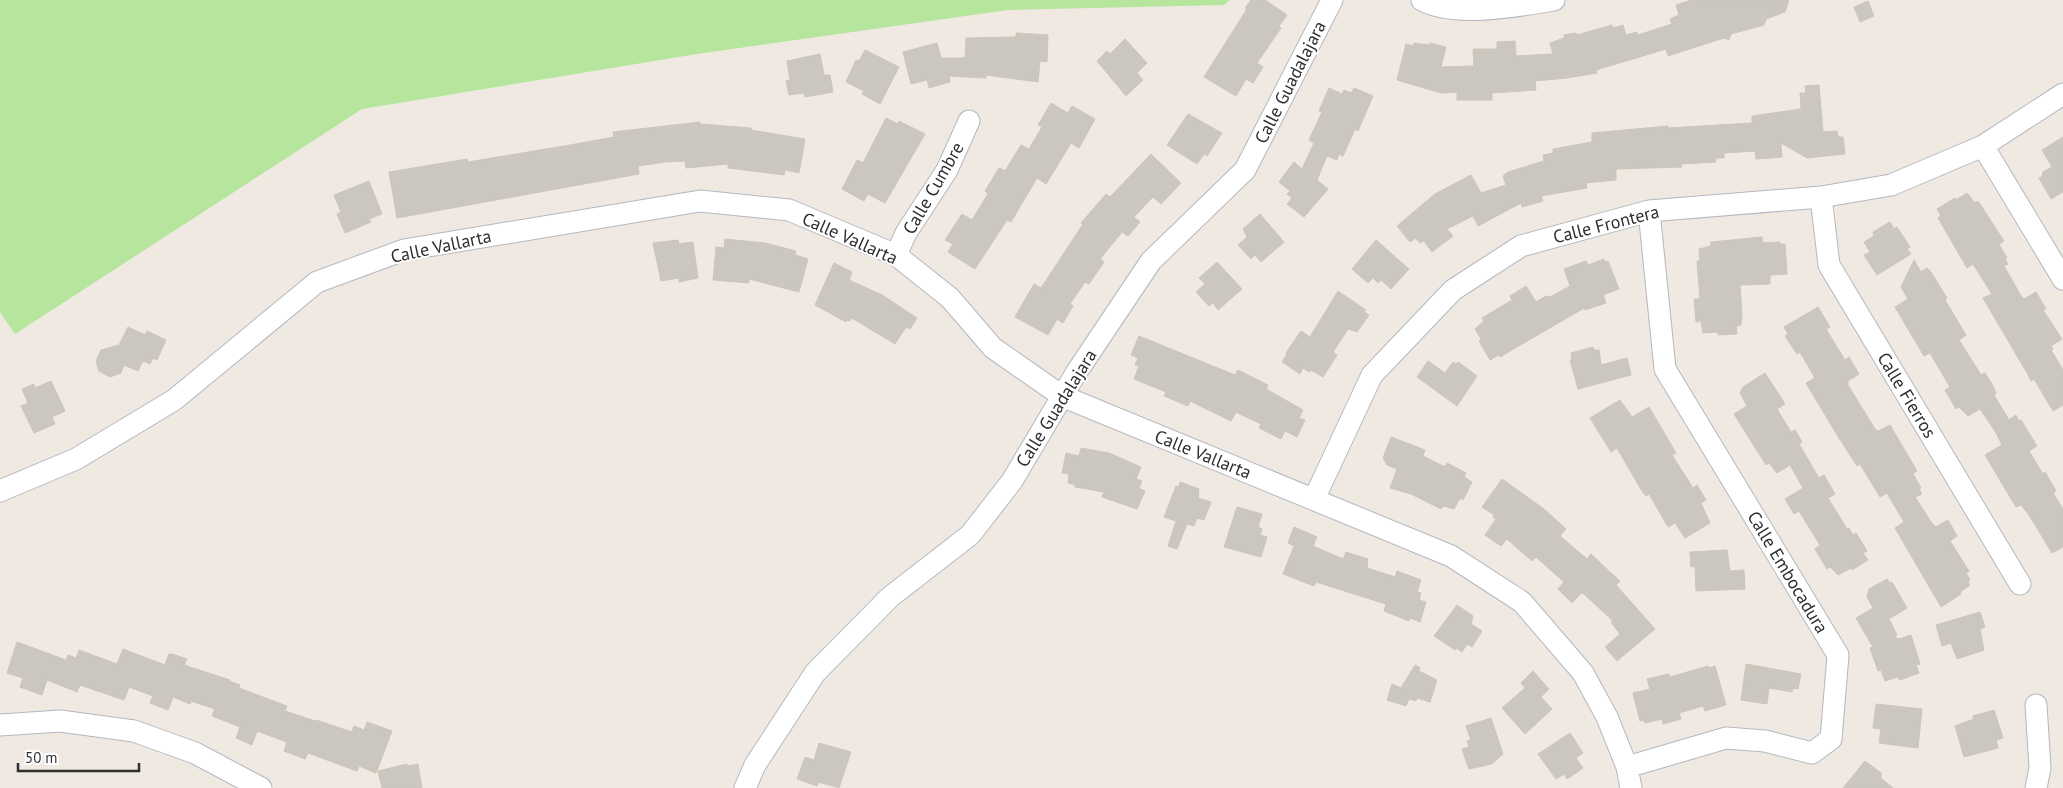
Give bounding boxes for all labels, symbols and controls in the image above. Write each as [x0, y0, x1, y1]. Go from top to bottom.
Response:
street label: Calle Guadalajara [1249, 17, 1331, 147]
street label: Calle Cumbre [897, 138, 969, 238]
street label: Calle Frontera [1551, 200, 1661, 248]
street label: Calle Vallarta [799, 207, 901, 269]
street label: Calle Vallarta [389, 224, 493, 268]
street label: Calle Guadalajara [1011, 345, 1101, 471]
street label: Calle Fierros [1872, 348, 1942, 442]
street label: Calle Vallarta [1151, 424, 1255, 484]
street label: Calle Embocadura [1742, 507, 1834, 637]
scale bar [18, 740, 139, 772]
text: 50 m [25, 748, 58, 767]

